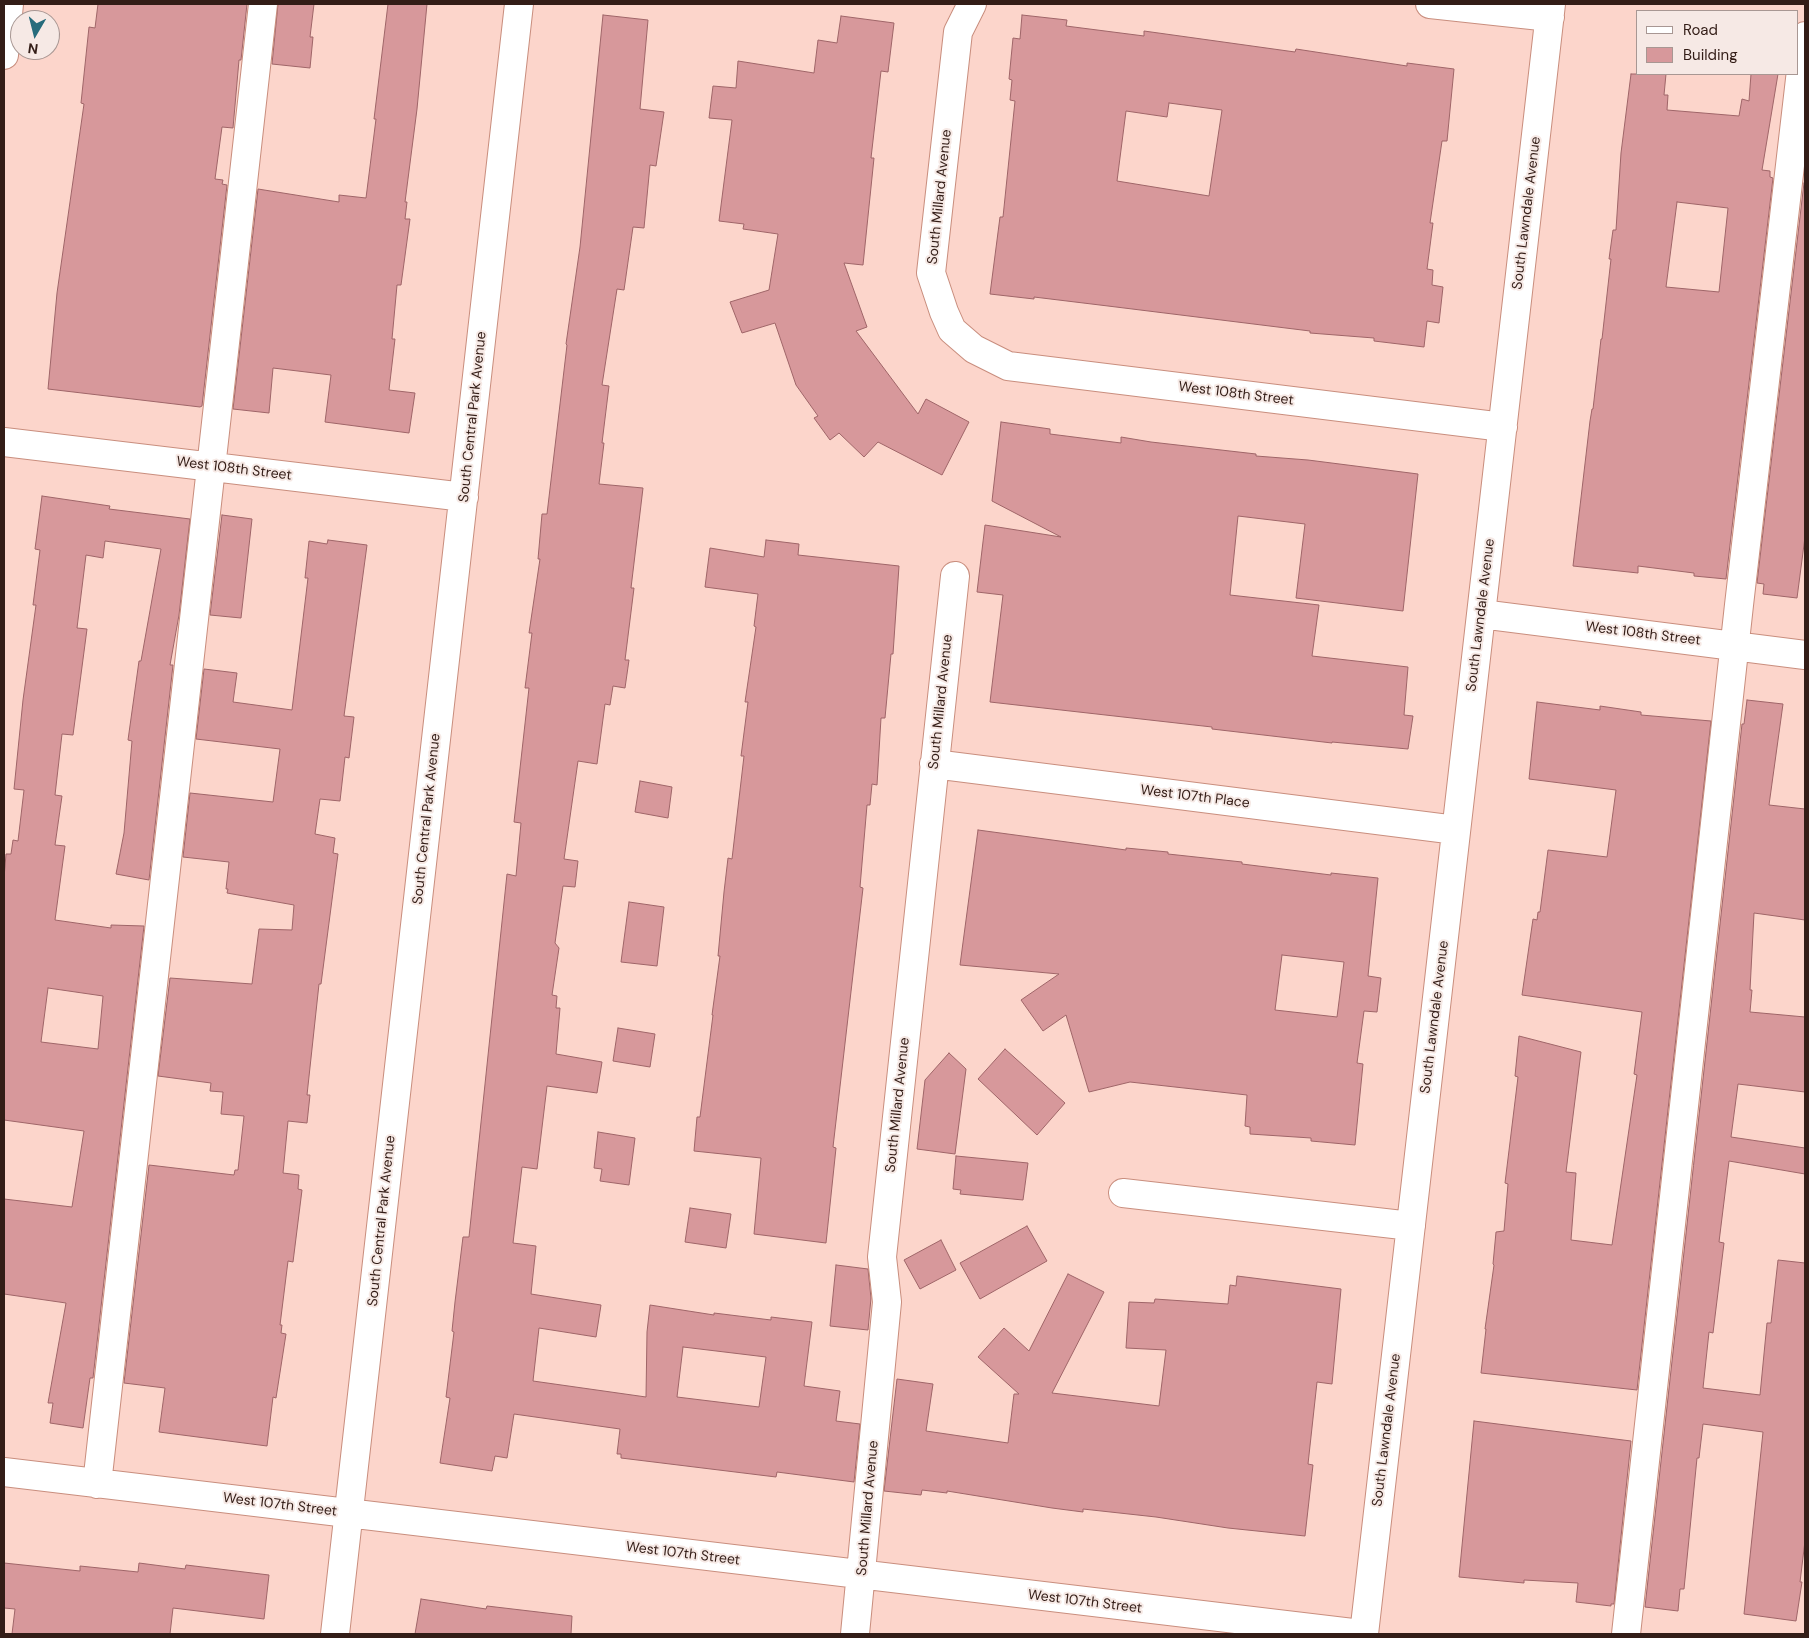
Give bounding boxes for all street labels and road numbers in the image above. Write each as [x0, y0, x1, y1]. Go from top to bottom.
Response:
street label: South Millard Avenue [925, 129, 955, 265]
street label: South Lawndale Avenue [1509, 136, 1545, 290]
street label: South Central Park Avenue [456, 331, 490, 503]
street label: West 108th Street [1177, 379, 1295, 409]
street label: West 108th Street [175, 454, 293, 484]
street label: South Lawndale Avenue [1463, 538, 1499, 692]
street label: West 108th Street [1584, 619, 1702, 649]
street label: South Millard Avenue [926, 634, 956, 770]
street label: South Central Park Avenue [410, 733, 444, 905]
street label: West 107th Place [1139, 782, 1251, 812]
street label: South Lawndale Avenue [1417, 940, 1453, 1094]
street label: South Millard Avenue [883, 1037, 913, 1173]
street label: South Central Park Avenue [365, 1135, 399, 1307]
street label: South Lawndale Avenue [1369, 1353, 1405, 1507]
street label: South Millard Avenue [854, 1440, 882, 1576]
street label: West 107th Street [222, 1490, 338, 1520]
street label: West 107th Street [625, 1539, 741, 1569]
street label: West 107th Street [1027, 1587, 1143, 1617]

